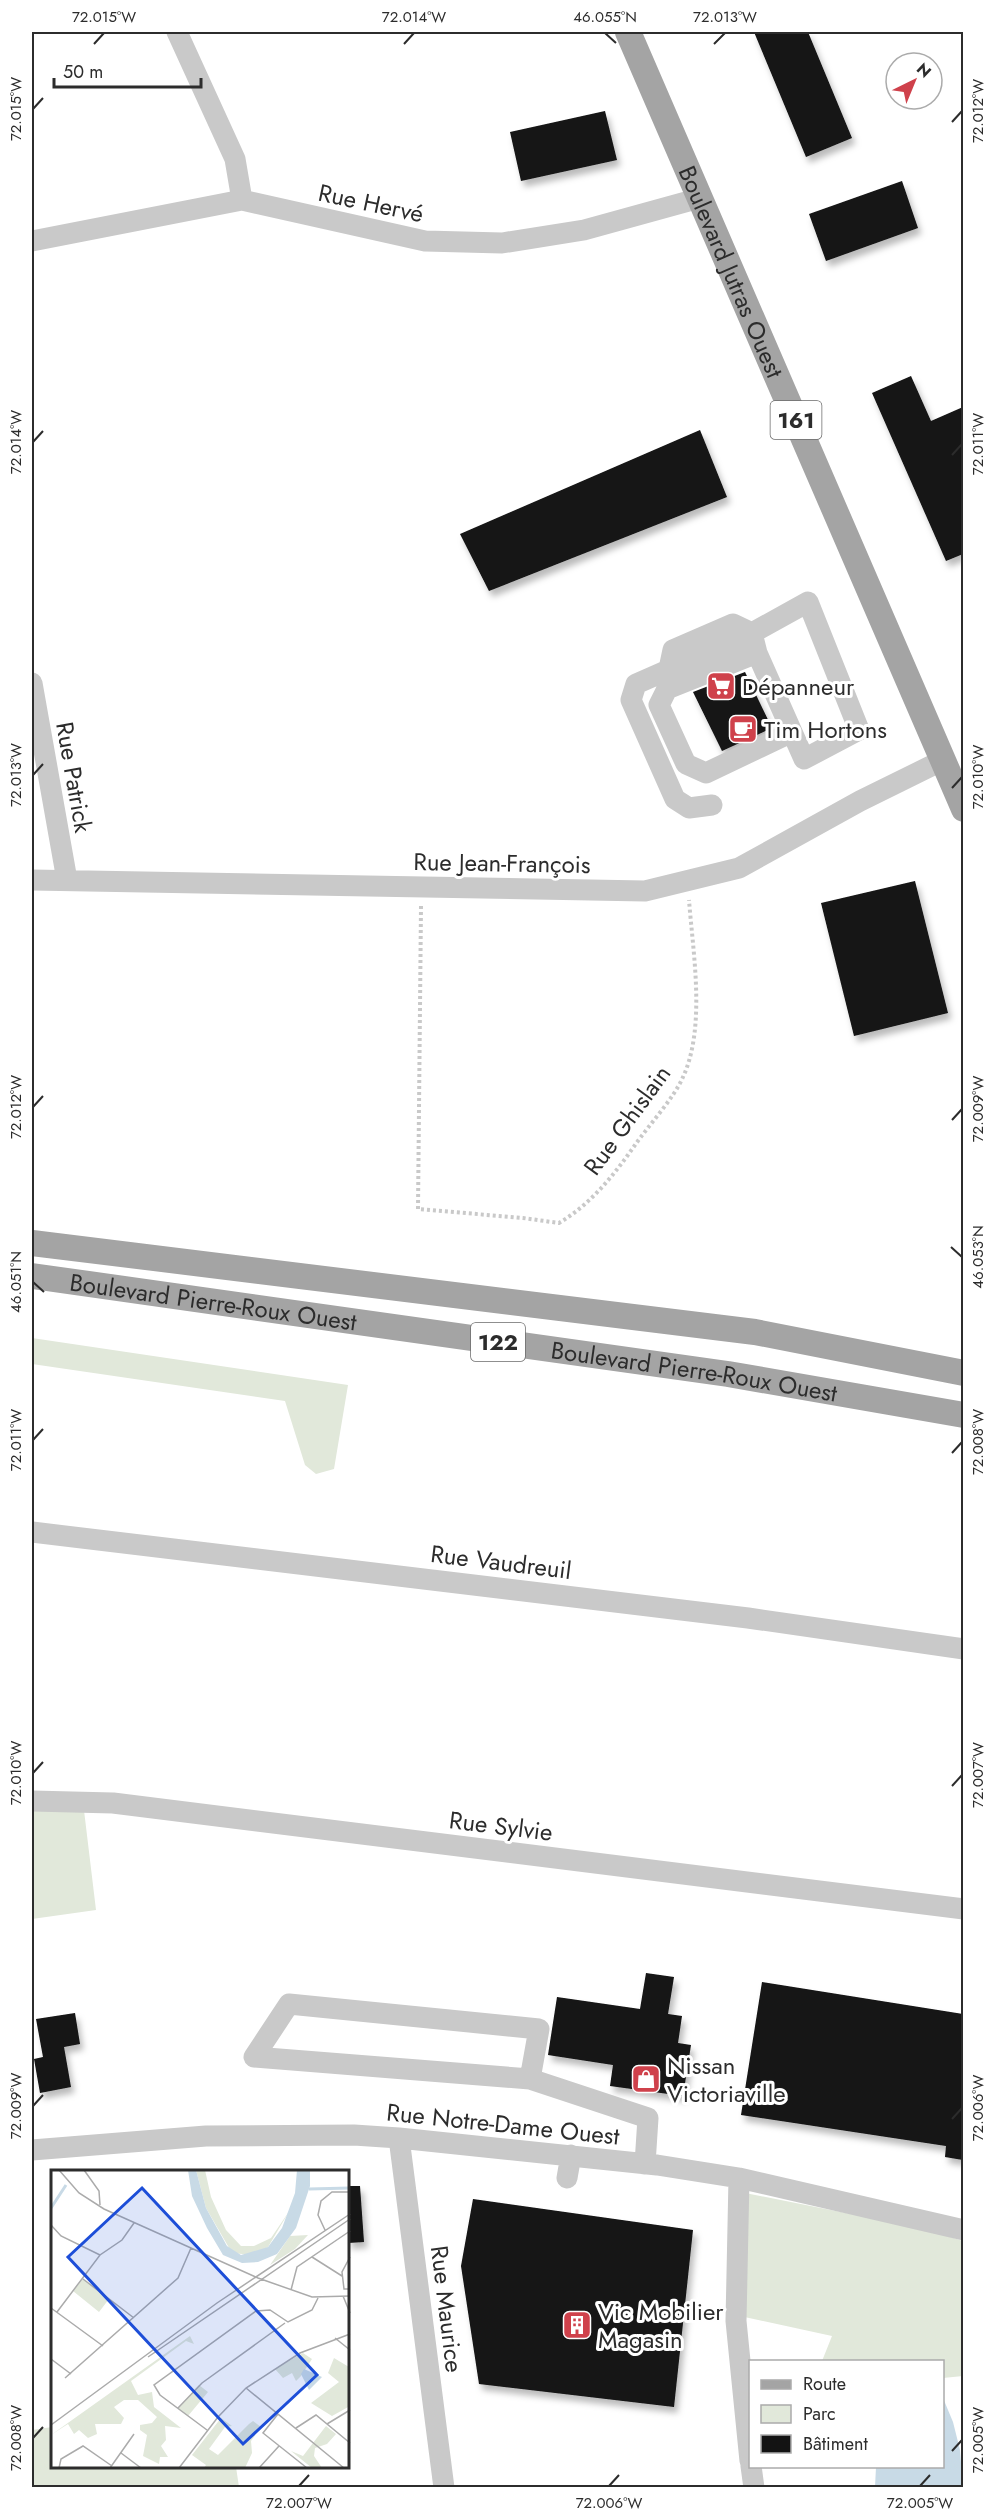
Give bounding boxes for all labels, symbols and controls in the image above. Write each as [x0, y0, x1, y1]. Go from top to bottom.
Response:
text: 72.015°W [72, 6, 136, 28]
text: 72.014°W [382, 6, 446, 28]
text: 46.055°N [573, 6, 637, 28]
text: 72.013°W [693, 6, 757, 28]
scale bar [54, 51, 201, 89]
north arrow [884, 51, 944, 111]
text: N [911, 58, 936, 83]
text: 50 m [63, 59, 103, 85]
text: 72.015°W [5, 77, 27, 141]
text: 72.012°W [967, 79, 989, 143]
street label: Boulevard Jutras Ouest [670, 160, 793, 383]
street label: Rue Hervé [315, 175, 427, 231]
road number: 161 [770, 401, 822, 439]
text: 72.014°W [5, 410, 27, 474]
text: 72.011°W [967, 413, 989, 475]
place label: Dépanneur [742, 669, 855, 704]
supermarket icon: Dépanneur [705, 670, 737, 702]
place label: Tim Hortons [764, 712, 887, 747]
cafe icon: Tim Hortons [727, 713, 759, 745]
street label: Rue Patrick [47, 719, 101, 836]
text: 72.013°W [5, 743, 27, 807]
text: 72.010°W [967, 745, 989, 809]
street label: Rue Jean-François [413, 844, 591, 882]
street label: Rue Ghislain [575, 1058, 679, 1182]
text: 72.012°W [5, 1075, 27, 1139]
text: 72.009°W [967, 1076, 989, 1142]
text: 46.053°N [967, 1225, 989, 1289]
text: 46.051°N [5, 1251, 27, 1313]
street label: Boulevard Pierre-Roux Ouest [68, 1264, 359, 1339]
road number: 122 [471, 1323, 525, 1361]
street label: Boulevard Pierre-Roux Ouest [549, 1332, 840, 1410]
text: 72.011°W [5, 1409, 27, 1471]
text: 72.008°W [967, 1409, 989, 1475]
street label: Rue Vaudreuil [429, 1536, 573, 1588]
text: 72.010°W [5, 1741, 27, 1805]
text: 72.007°W [967, 1742, 989, 1808]
street label: Rue Sylvie [447, 1802, 555, 1850]
place label: Nissan Victoriaville [667, 2048, 786, 2111]
shop icon: Nissan Victoriaville [630, 2063, 662, 2095]
text: 72.009°W [5, 2073, 27, 2139]
text: 72.006°W [967, 2075, 989, 2141]
street label: Rue Notre-Dame Ouest [385, 2094, 621, 2154]
inset map [51, 2170, 350, 2468]
street label: Rue Maurice [422, 2244, 472, 2374]
place label: Vic Mobilier Magasin [598, 2294, 724, 2357]
building icon: Vic Mobilier Magasin [561, 2309, 593, 2341]
legend [749, 2360, 944, 2468]
text: Route [803, 2371, 846, 2397]
text: Parc [803, 2401, 836, 2427]
text: 72.008°W [5, 2405, 27, 2471]
text: 72.005°W [967, 2407, 989, 2473]
text: Bâtiment [803, 2431, 869, 2457]
text: 72.007°W [266, 2492, 332, 2514]
text: 72.006°W [576, 2492, 642, 2514]
text: 72.005°W [887, 2492, 953, 2514]

